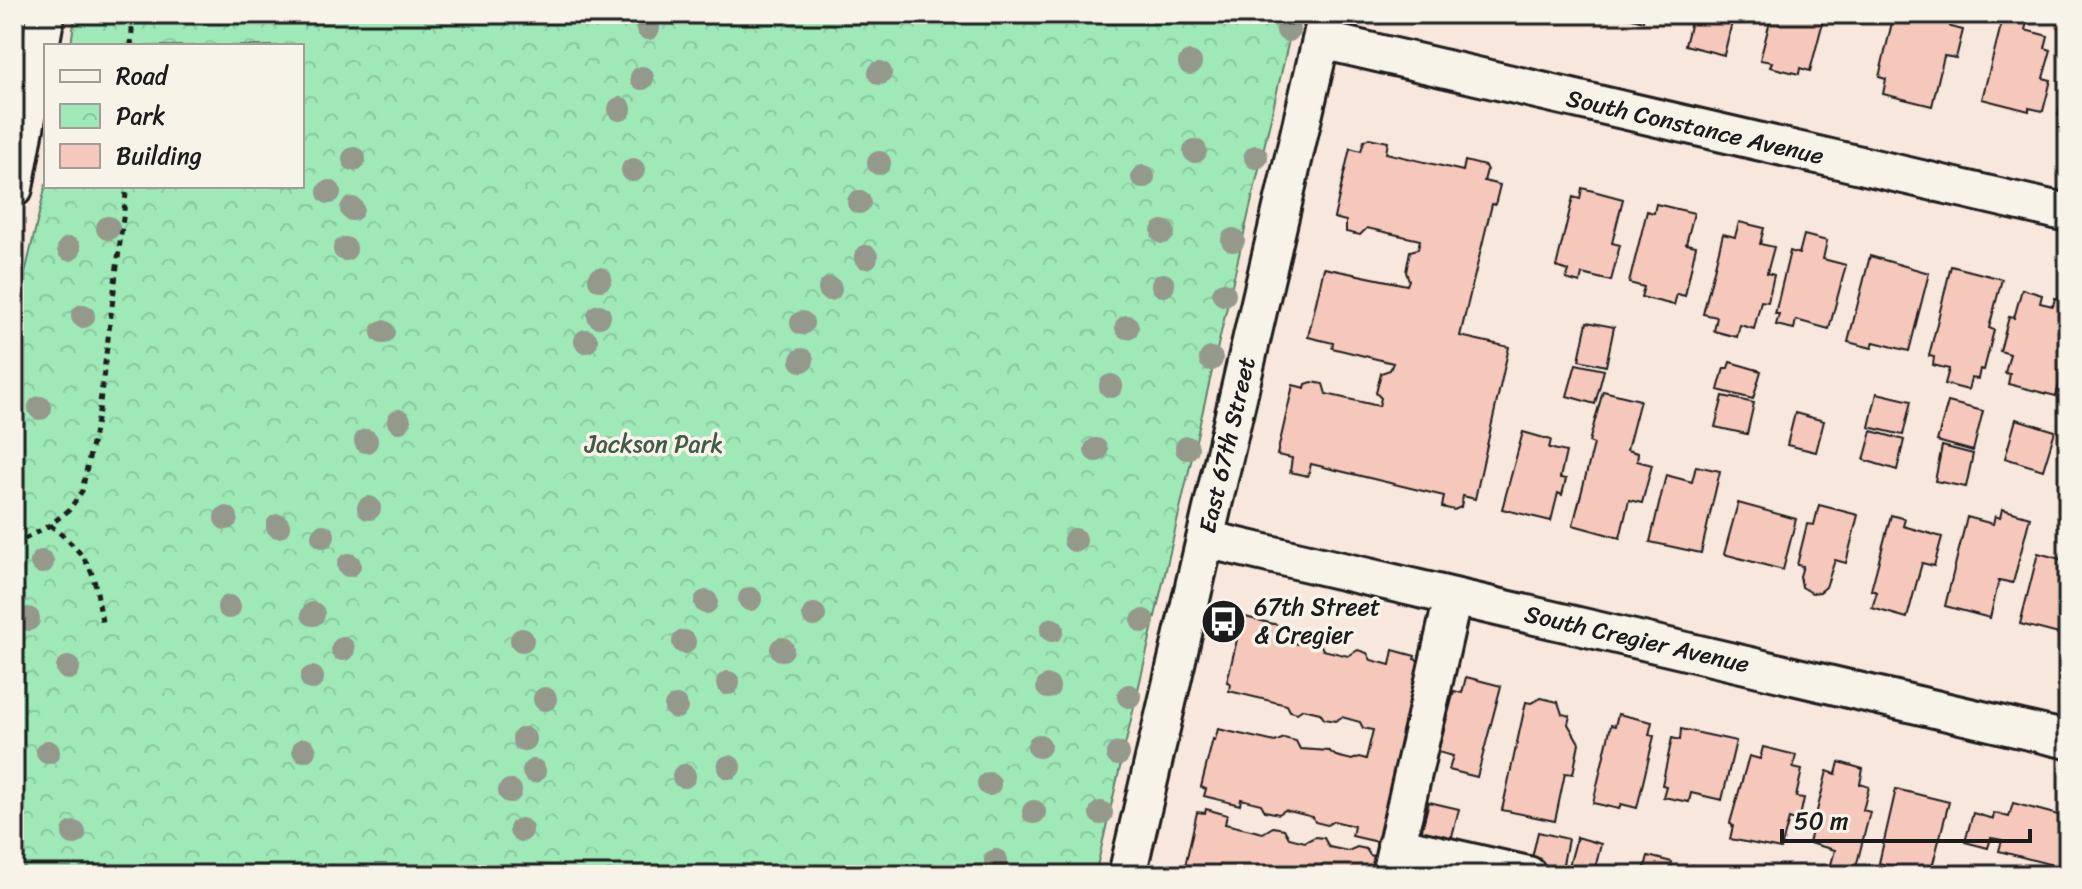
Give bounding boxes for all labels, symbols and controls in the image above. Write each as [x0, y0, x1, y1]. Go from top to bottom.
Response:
legend [44, 44, 304, 188]
text: Road [116, 55, 170, 97]
street label: South Constance Avenue [1562, 77, 1828, 177]
text: Park [116, 95, 165, 137]
text: Building [116, 135, 202, 177]
street label: East 67th Street [1186, 353, 1268, 537]
park label: Jackson Park [584, 423, 723, 465]
place label: 67th Street & Cregier [1254, 586, 1380, 656]
street label: South Cregier Avenue [1520, 593, 1754, 685]
bus stop icon: 67th Street & Cregier [1199, 597, 1247, 645]
scale bar [1782, 793, 2030, 843]
text: 50 m [1794, 800, 1849, 842]

